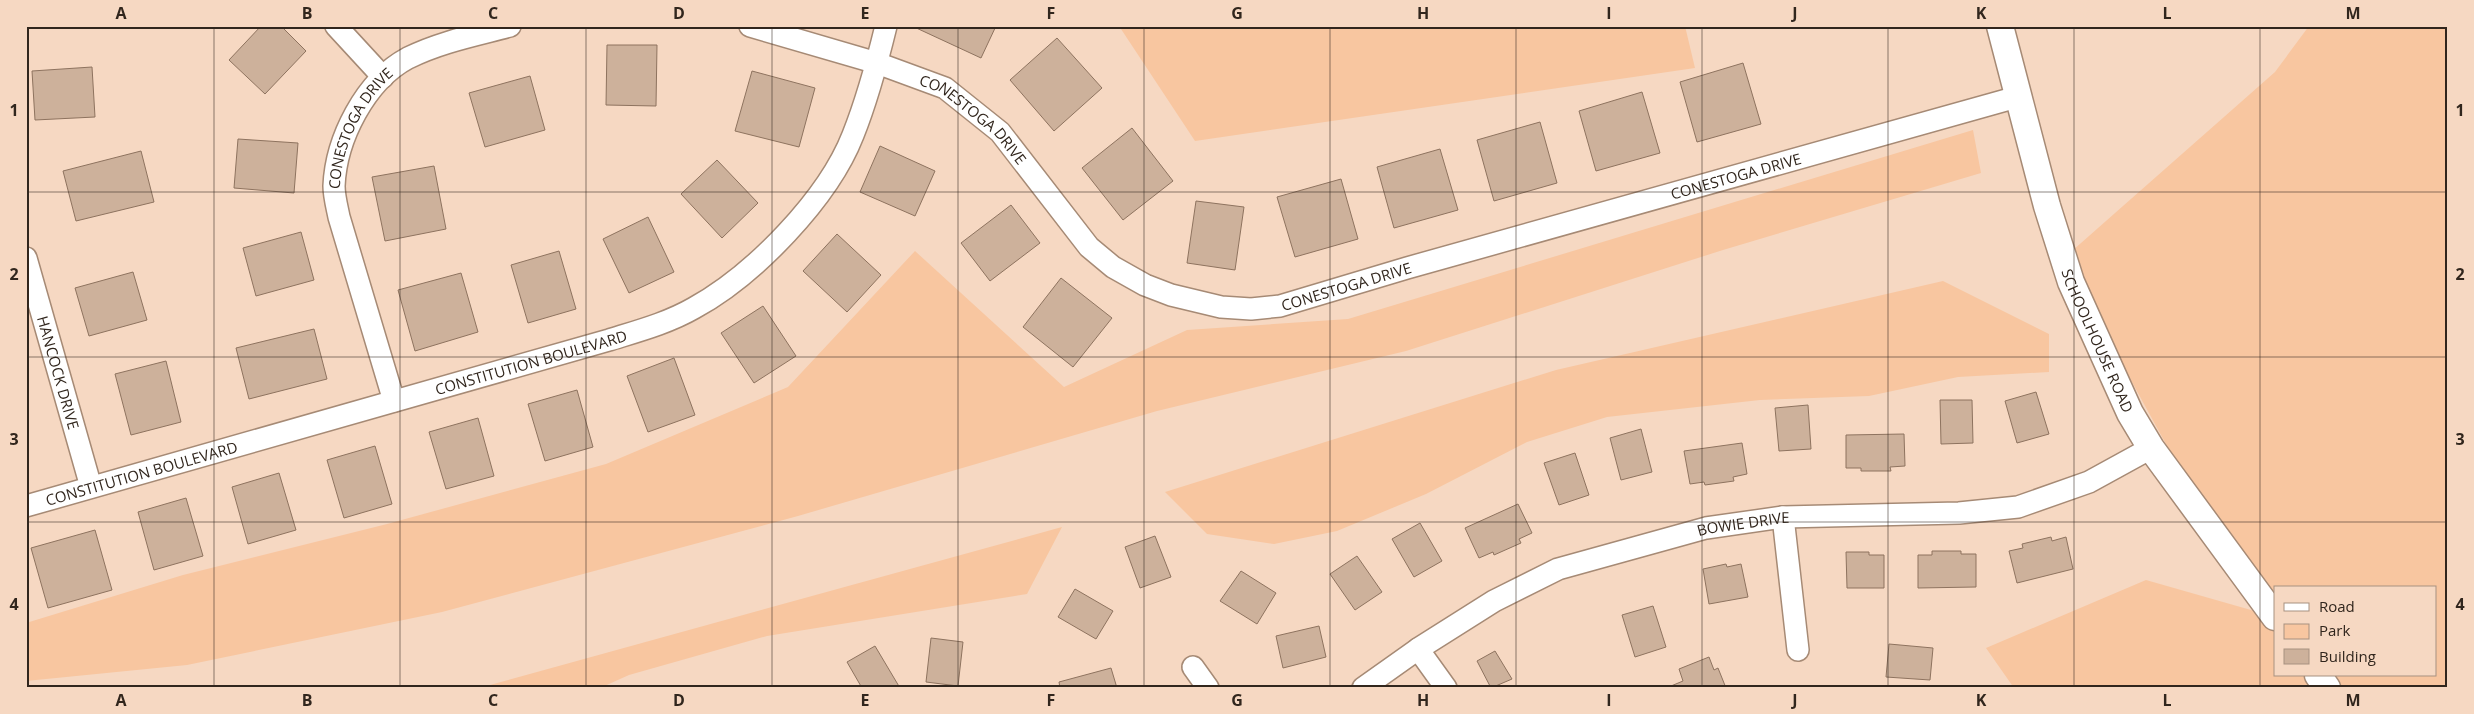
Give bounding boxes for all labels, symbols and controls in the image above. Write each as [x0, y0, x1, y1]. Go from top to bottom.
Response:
text: A [115, 2, 127, 24]
text: B [302, 2, 312, 24]
text: C [488, 2, 498, 24]
text: D [673, 2, 685, 24]
text: E [861, 2, 870, 24]
text: F [1047, 2, 1055, 24]
text: G [1231, 2, 1243, 24]
text: H [1417, 2, 1429, 24]
text: I [1606, 2, 1612, 24]
text: J [1790, 2, 1798, 24]
text: K [1976, 2, 1987, 24]
text: L [2162, 2, 2172, 24]
text: M [2345, 2, 2361, 24]
street label: CONESTOGA DRIVE [324, 63, 397, 190]
street label: CONESTOGA DRIVE [917, 70, 1031, 168]
text: 1 [9, 99, 19, 121]
text: 1 [2455, 99, 2465, 121]
street label: CONESTOGA DRIVE [1668, 148, 1803, 204]
street label: CONESTOGA DRIVE [1279, 257, 1414, 315]
text: 2 [9, 263, 19, 285]
text: 2 [2455, 263, 2465, 285]
street label: SCHOOLHOUSE ROAD [2057, 266, 2138, 416]
street label: HANCOCK DRIVE [33, 313, 84, 432]
street label: CONSTITUTION BOULEVARD [433, 325, 629, 399]
text: 3 [9, 428, 19, 450]
text: 3 [2455, 428, 2465, 450]
street label: CONSTITUTION BOULEVARD [43, 436, 240, 510]
street label: BOWIE DRIVE [1695, 507, 1790, 540]
legend [2274, 586, 2436, 676]
text: 4 [9, 593, 19, 615]
text: 4 [2455, 593, 2465, 615]
text: Road [2319, 596, 2355, 616]
text: Park [2319, 620, 2350, 640]
text: Building [2319, 646, 2376, 666]
text: A [115, 689, 127, 711]
text: B [302, 689, 312, 711]
text: C [488, 689, 498, 711]
text: D [673, 689, 685, 711]
text: E [861, 689, 870, 711]
text: F [1047, 689, 1055, 711]
text: G [1231, 689, 1243, 711]
text: H [1417, 689, 1429, 711]
text: I [1606, 689, 1612, 711]
text: J [1790, 689, 1798, 711]
text: K [1976, 689, 1987, 711]
text: L [2162, 689, 2172, 711]
text: M [2345, 689, 2361, 711]

